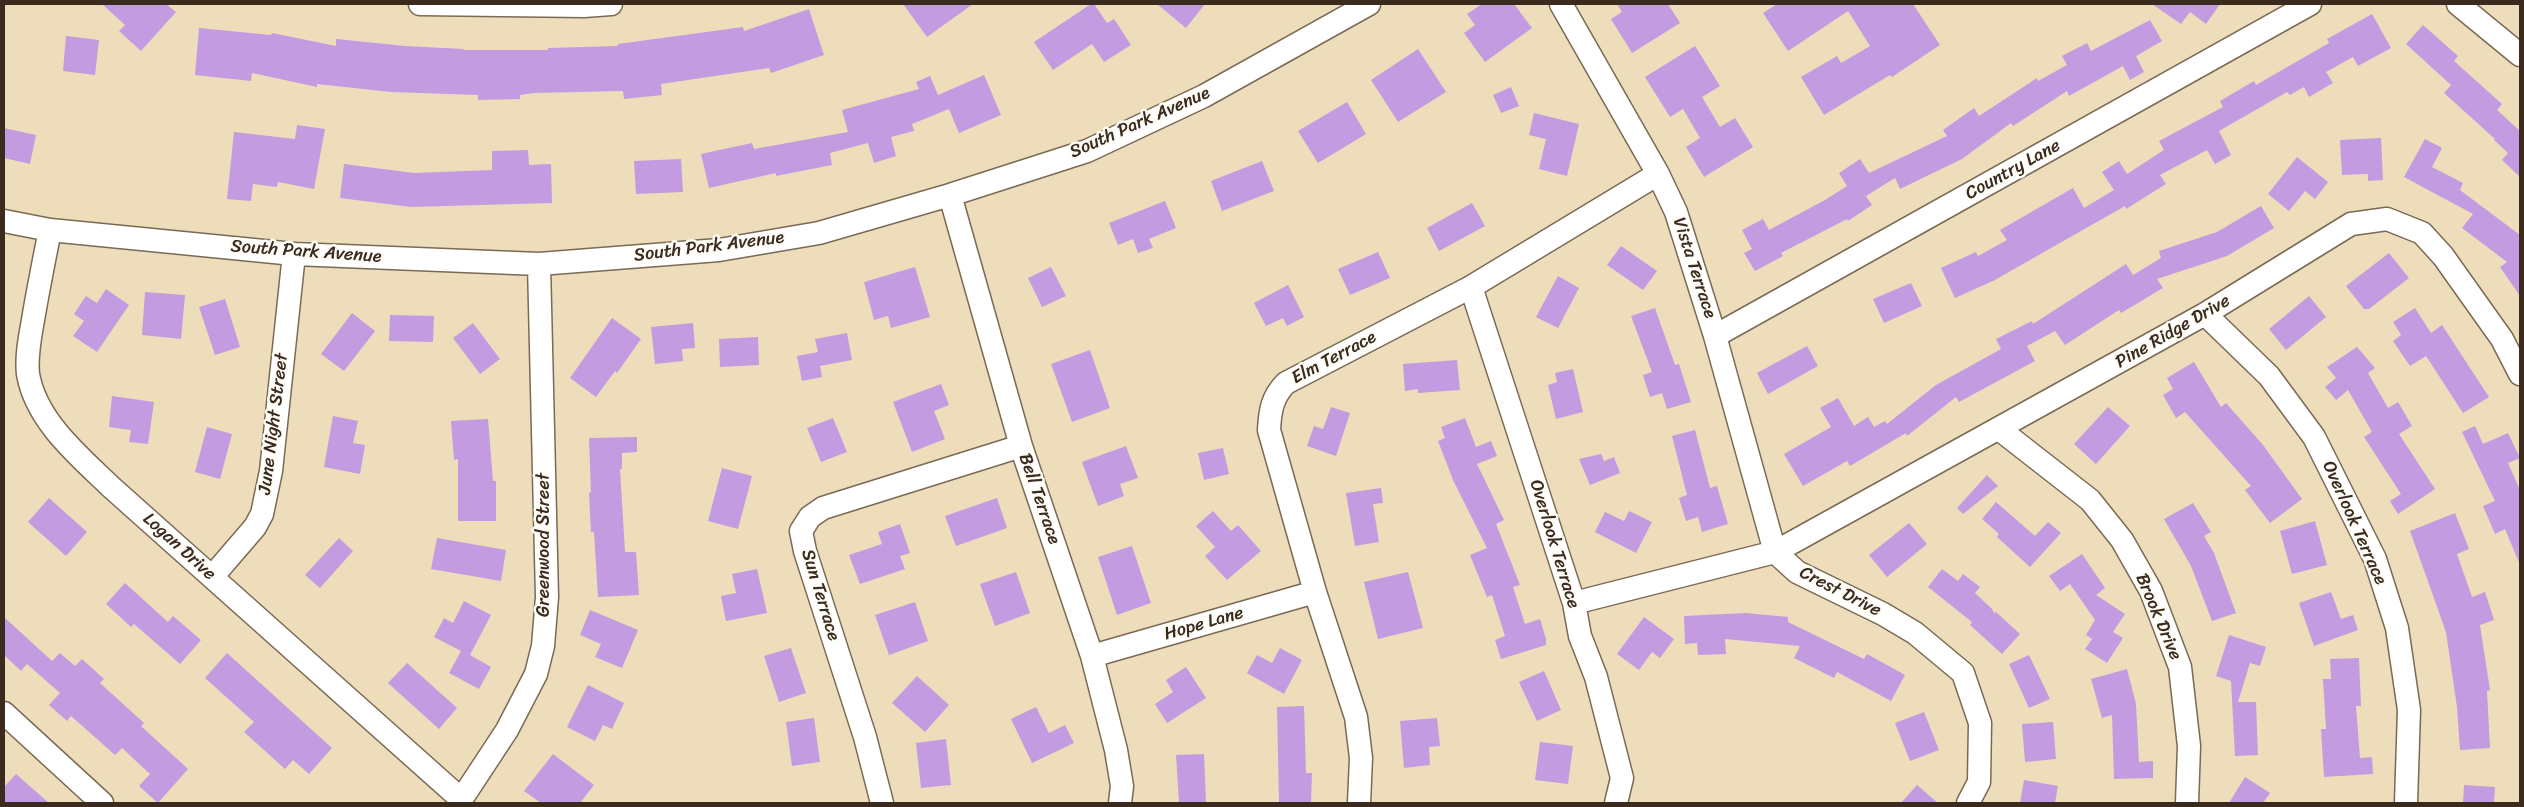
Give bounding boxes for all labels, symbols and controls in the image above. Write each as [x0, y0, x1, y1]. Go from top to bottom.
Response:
street label: South Park Avenue [1067, 82, 1213, 164]
street label: Country Lane [1962, 135, 2064, 205]
street label: Vista Terrace [1668, 215, 1720, 321]
street label: South Park Avenue [633, 227, 785, 267]
street label: South Park Avenue [230, 236, 382, 268]
street label: Pine Ridge Drive [2112, 290, 2234, 374]
street label: Elm Terrace [1288, 327, 1380, 389]
street label: June Night Street [255, 352, 293, 496]
street label: Bell Terrace [1013, 451, 1065, 547]
street label: Overlook Terrace [2317, 458, 2391, 588]
street label: Greenwood Street [533, 473, 555, 617]
street label: Overlook Terrace [1524, 477, 1584, 611]
street label: Logan Drive [138, 509, 220, 585]
street label: Sun Terrace [796, 547, 844, 643]
street label: Crest Drive [1796, 562, 1884, 622]
street label: Brook Drive [2130, 570, 2186, 664]
street label: Hope Lane [1162, 602, 1246, 646]

